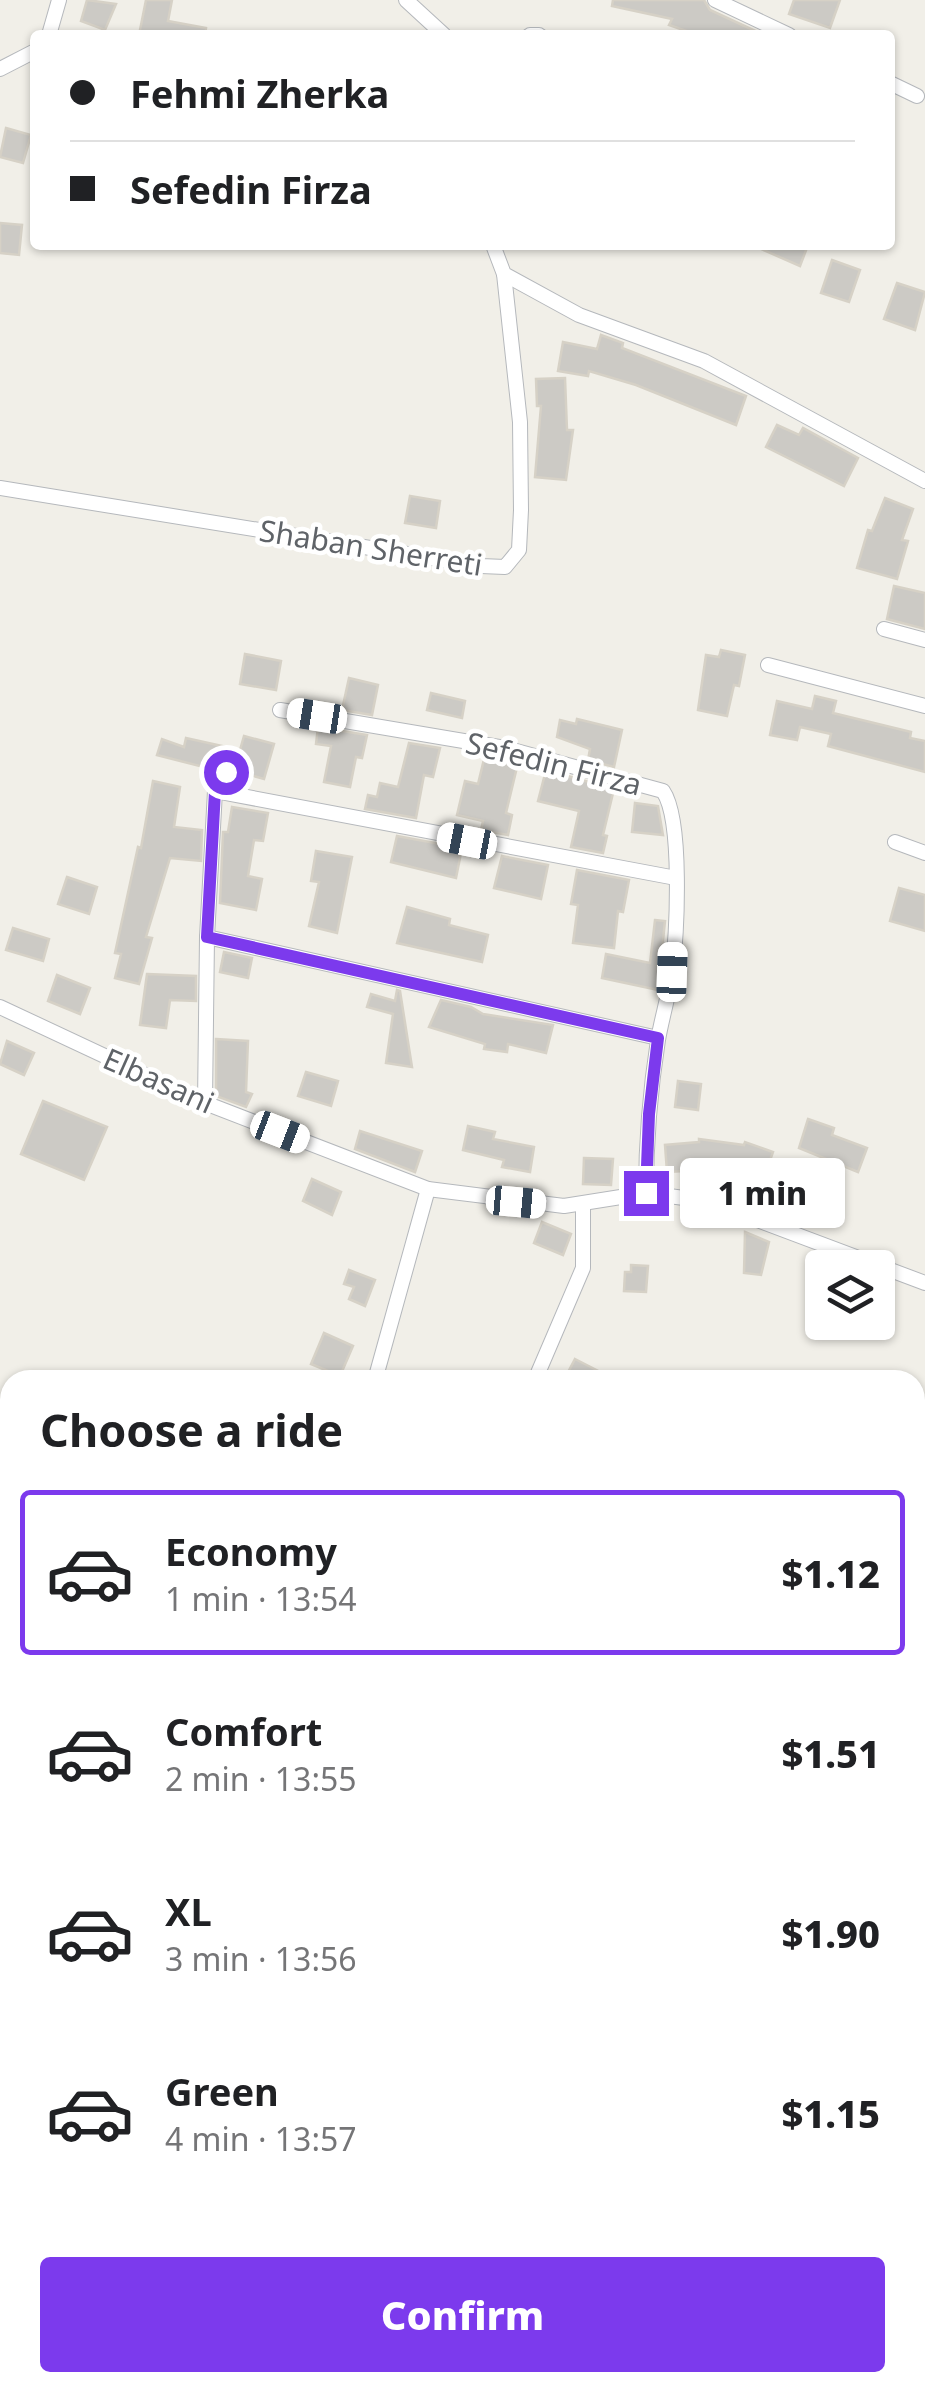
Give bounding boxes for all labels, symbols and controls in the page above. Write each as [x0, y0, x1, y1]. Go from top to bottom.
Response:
text: Fehmi Zherka [130, 67, 389, 119]
text: Sefedin Firza [130, 163, 372, 215]
street label: Shaban Sherreti [257, 509, 485, 585]
car [285, 696, 349, 736]
street label: Sefedin Firza [462, 721, 646, 805]
route start [204, 750, 249, 795]
car [435, 821, 499, 861]
car [656, 941, 688, 1003]
street label: Elbasani [97, 1037, 221, 1123]
car [247, 1107, 313, 1157]
callout: 1 min [681, 1158, 846, 1228]
route end [624, 1171, 669, 1216]
text: 1 min [718, 1171, 807, 1214]
car [485, 1184, 547, 1220]
map controls [805, 1250, 895, 1340]
button: layers [805, 1250, 895, 1340]
text: Choose a ride [40, 1399, 343, 1460]
text: Economy [165, 1525, 337, 1577]
icon: car [45, 1528, 135, 1618]
text: $1.12 [781, 1547, 880, 1599]
text: 1 min · 13:54 [165, 1577, 357, 1620]
text: Comfort [165, 1705, 322, 1757]
icon: car [45, 1708, 135, 1798]
text: $1.51 [781, 1727, 880, 1779]
text: 2 min · 13:55 [165, 1757, 357, 1800]
text: XL [165, 1885, 212, 1937]
icon: car [45, 1888, 135, 1978]
text: $1.90 [781, 1907, 880, 1959]
text: 3 min · 13:56 [165, 1937, 357, 1980]
text: Green [165, 2065, 279, 2117]
icon: car [45, 2068, 135, 2158]
text: $1.15 [781, 2087, 880, 2139]
text: 4 min · 13:57 [165, 2117, 357, 2160]
button: Confirm [40, 2257, 885, 2372]

